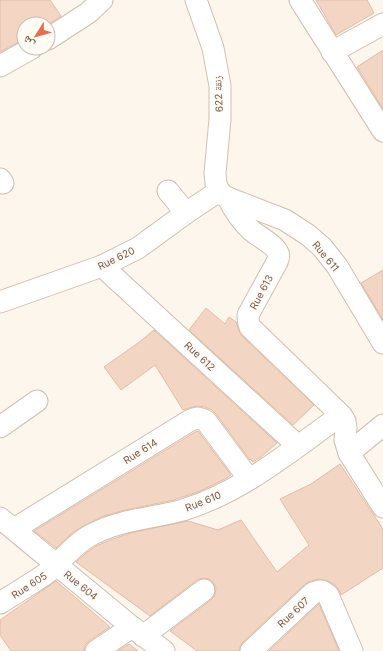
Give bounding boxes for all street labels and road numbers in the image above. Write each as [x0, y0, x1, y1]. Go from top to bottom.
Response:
street label: زنقة 622 [211, 75, 225, 112]
street label: Rue 611 [310, 238, 342, 274]
street label: Rue 620 [96, 244, 136, 272]
street label: Rue 613 [247, 273, 275, 311]
street label: Rue 612 [182, 339, 218, 373]
street label: Rue 614 [121, 436, 159, 466]
street label: Rue 610 [183, 488, 223, 514]
street label: Rue 604 [62, 568, 100, 602]
street label: Rue 605 [9, 569, 49, 601]
street label: Rue 607 [275, 594, 312, 630]

